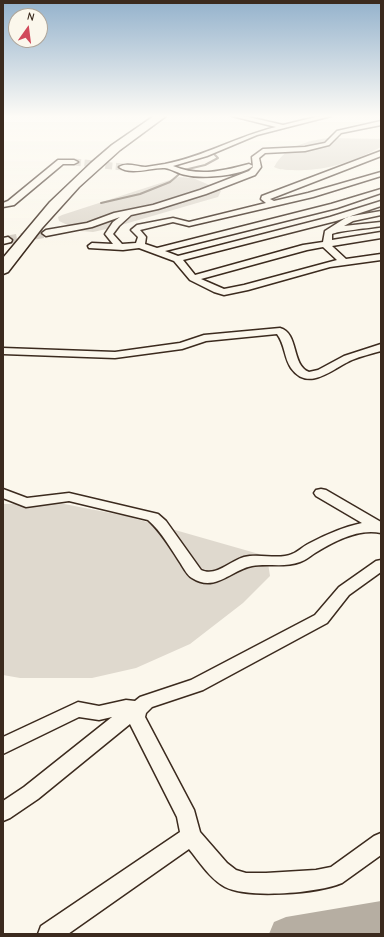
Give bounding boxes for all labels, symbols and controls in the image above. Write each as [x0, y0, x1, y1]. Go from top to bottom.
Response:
north arrow [8, 8, 48, 48]
text: N [26, 10, 36, 24]

